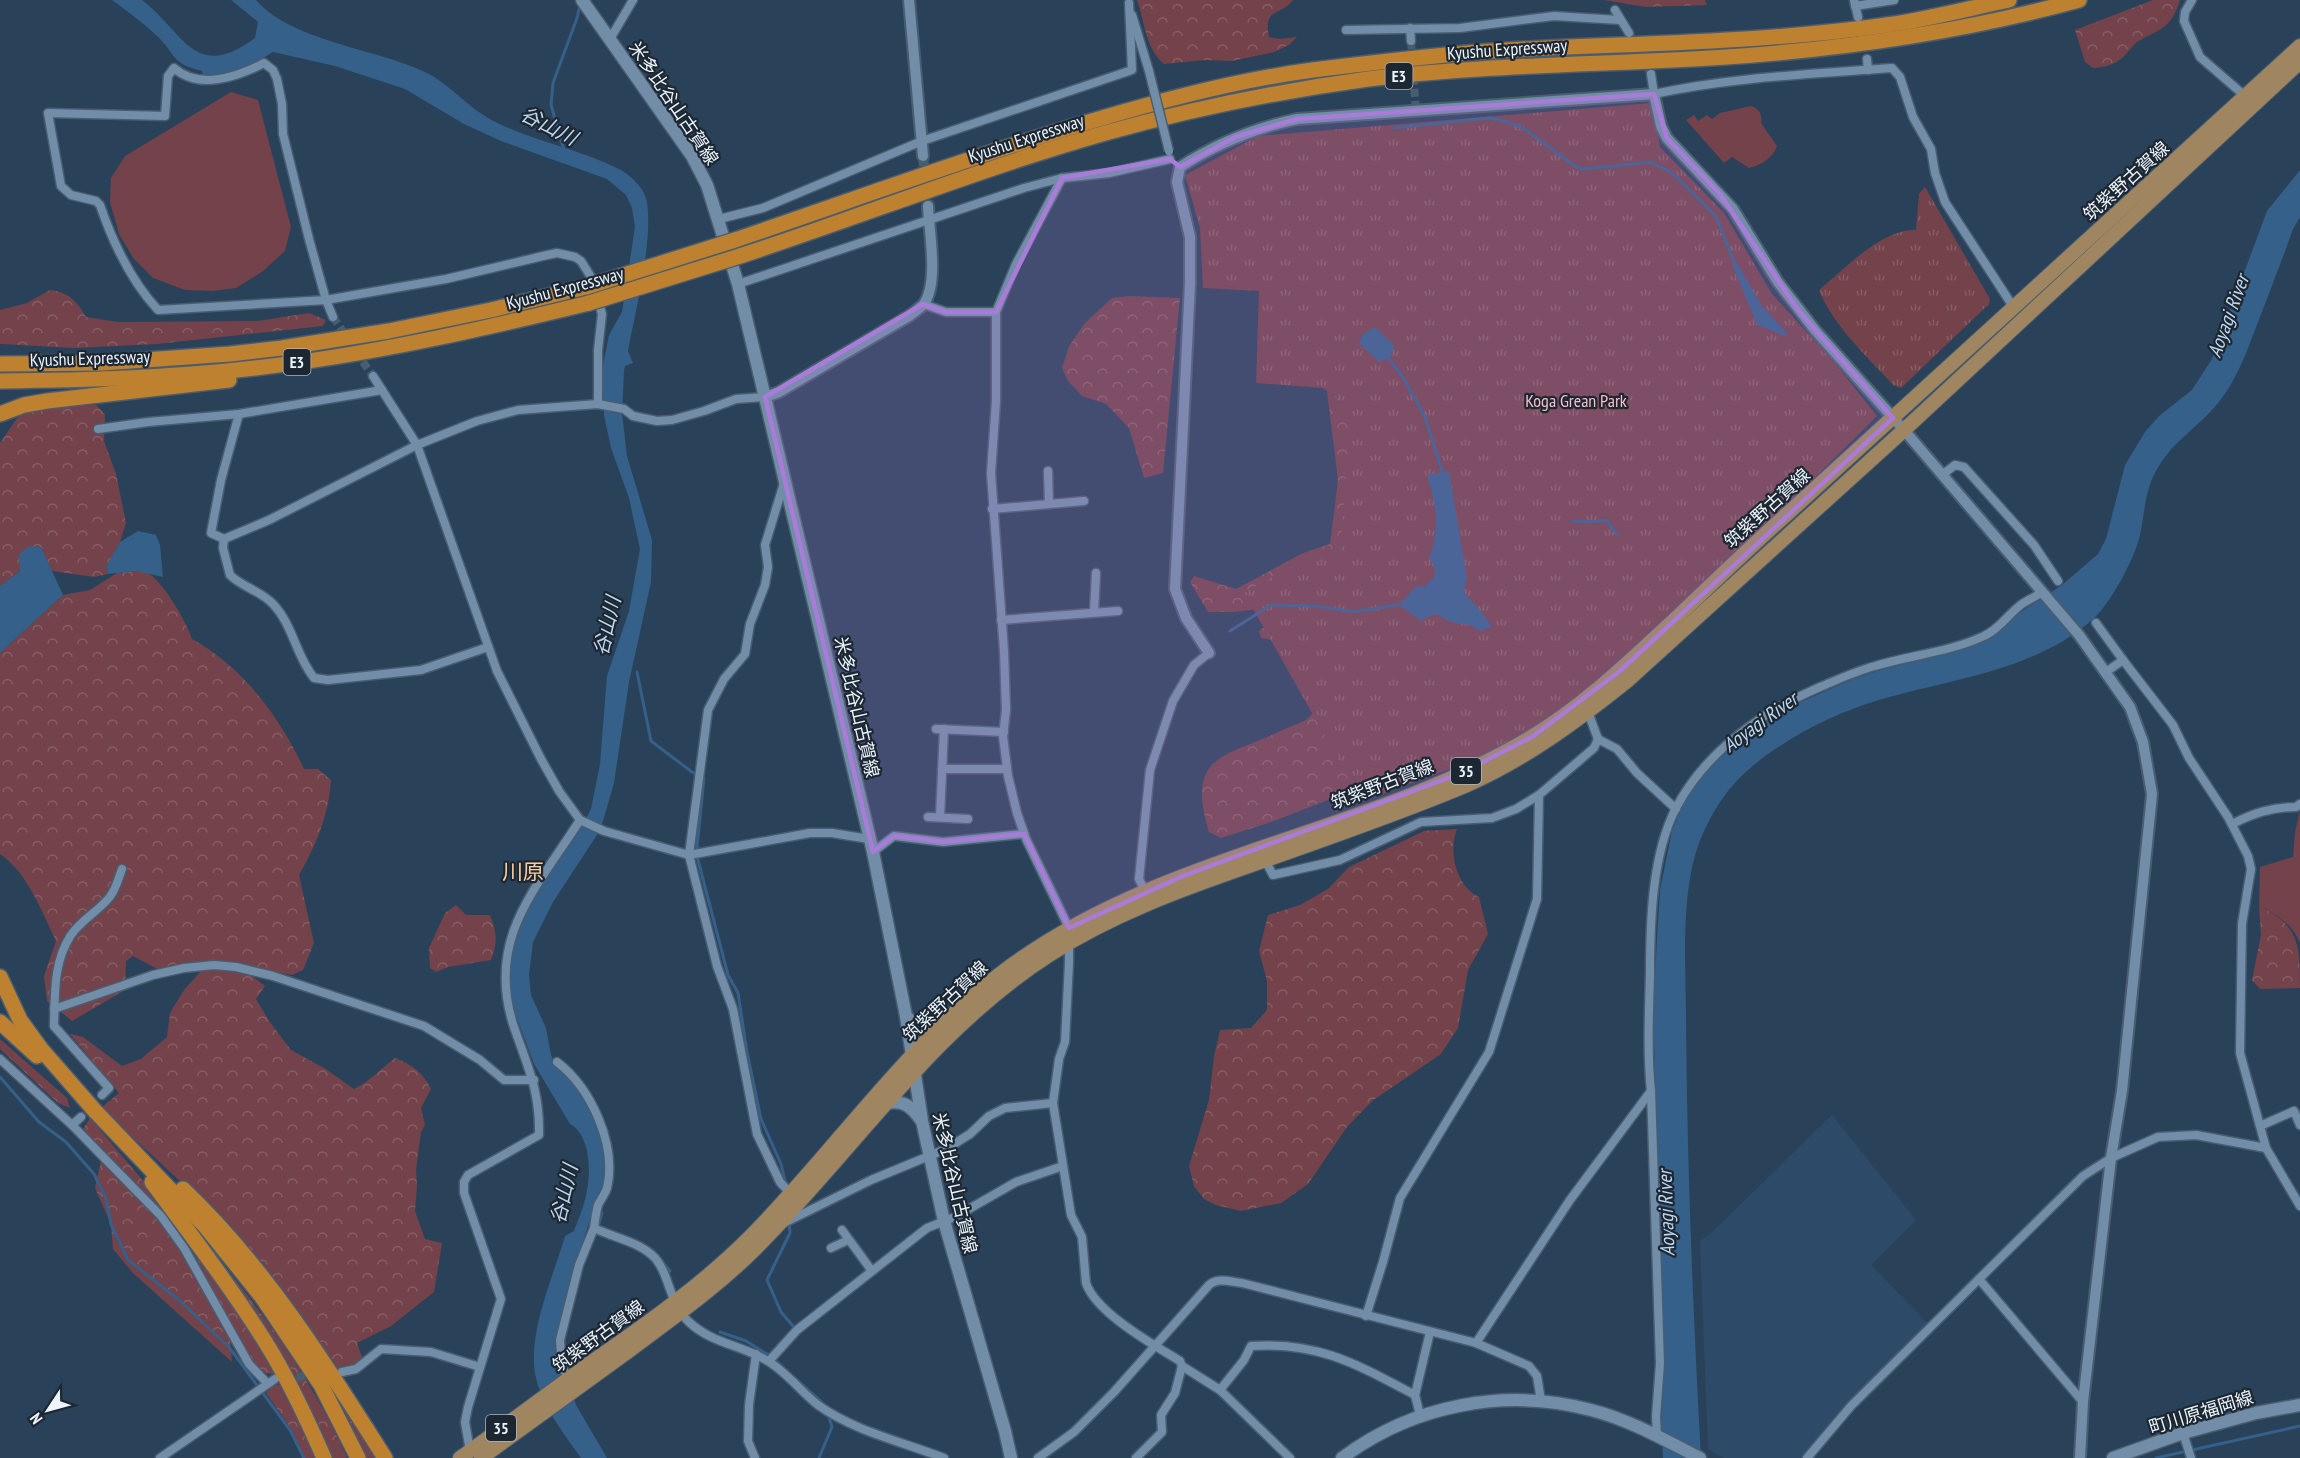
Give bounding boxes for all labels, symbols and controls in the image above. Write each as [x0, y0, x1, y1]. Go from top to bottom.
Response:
street label: Kyushu Expressway [1446, 33, 1568, 65]
street label: 米多比谷山古賀線 [624, 37, 724, 169]
road number: E3 [1386, 63, 1412, 89]
water label: 谷山川 [516, 101, 583, 152]
street label: Kyushu Expressway [965, 108, 1087, 168]
street label: 筑紫野古賀線 [2078, 136, 2174, 226]
street label: Kyushu Expressway [504, 261, 626, 315]
water label: Aoyagi River [2201, 269, 2256, 361]
street label: Kyushu Expressway [29, 344, 151, 372]
road number: E3 [284, 349, 310, 375]
park label: Koga Grean Park [1525, 389, 1627, 412]
street label: 筑紫野古賀線 [1719, 463, 1815, 553]
water label: 谷山川 [588, 592, 627, 658]
street label: 米多比谷山古賀線 [830, 634, 884, 780]
water label: Aoyagi River [1718, 685, 1804, 758]
street label: 筑紫野古賀線 [1327, 754, 1437, 814]
road number: 35 [1451, 758, 1481, 784]
district label: 川原 [502, 858, 544, 885]
street label: 筑紫野古賀線 [898, 956, 992, 1046]
street label: 米多比谷山古賀線 [928, 1110, 982, 1256]
water label: 谷山川 [545, 1160, 584, 1226]
water label: Aoyagi River [1651, 1167, 1680, 1256]
street label: 筑紫野古賀線 [548, 1295, 648, 1377]
north arrow [18, 1380, 78, 1440]
street label: 町川原福岡線 [2146, 1385, 2256, 1439]
text: N [25, 1409, 46, 1428]
road number: 35 [486, 1415, 516, 1441]

